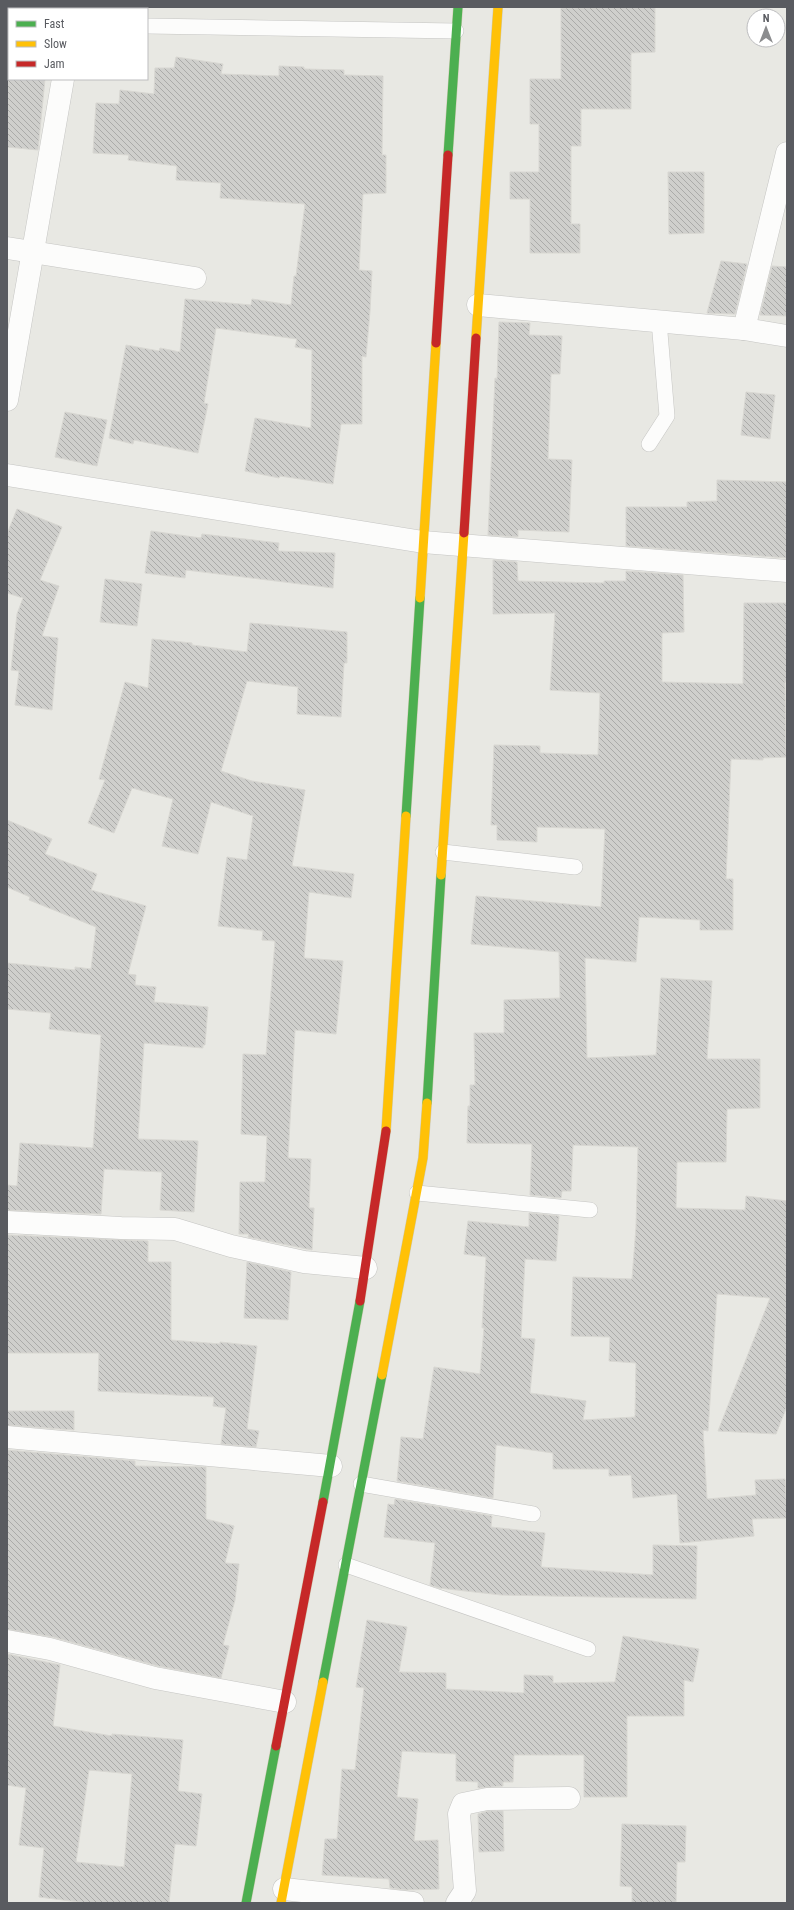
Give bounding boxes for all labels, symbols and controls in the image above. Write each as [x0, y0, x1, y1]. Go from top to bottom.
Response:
legend [8, 8, 148, 80]
north arrow [746, 8, 786, 48]
text: N [763, 12, 770, 25]
text: Fast [44, 17, 65, 31]
text: Slow [44, 37, 67, 51]
text: Jam [44, 57, 65, 71]

